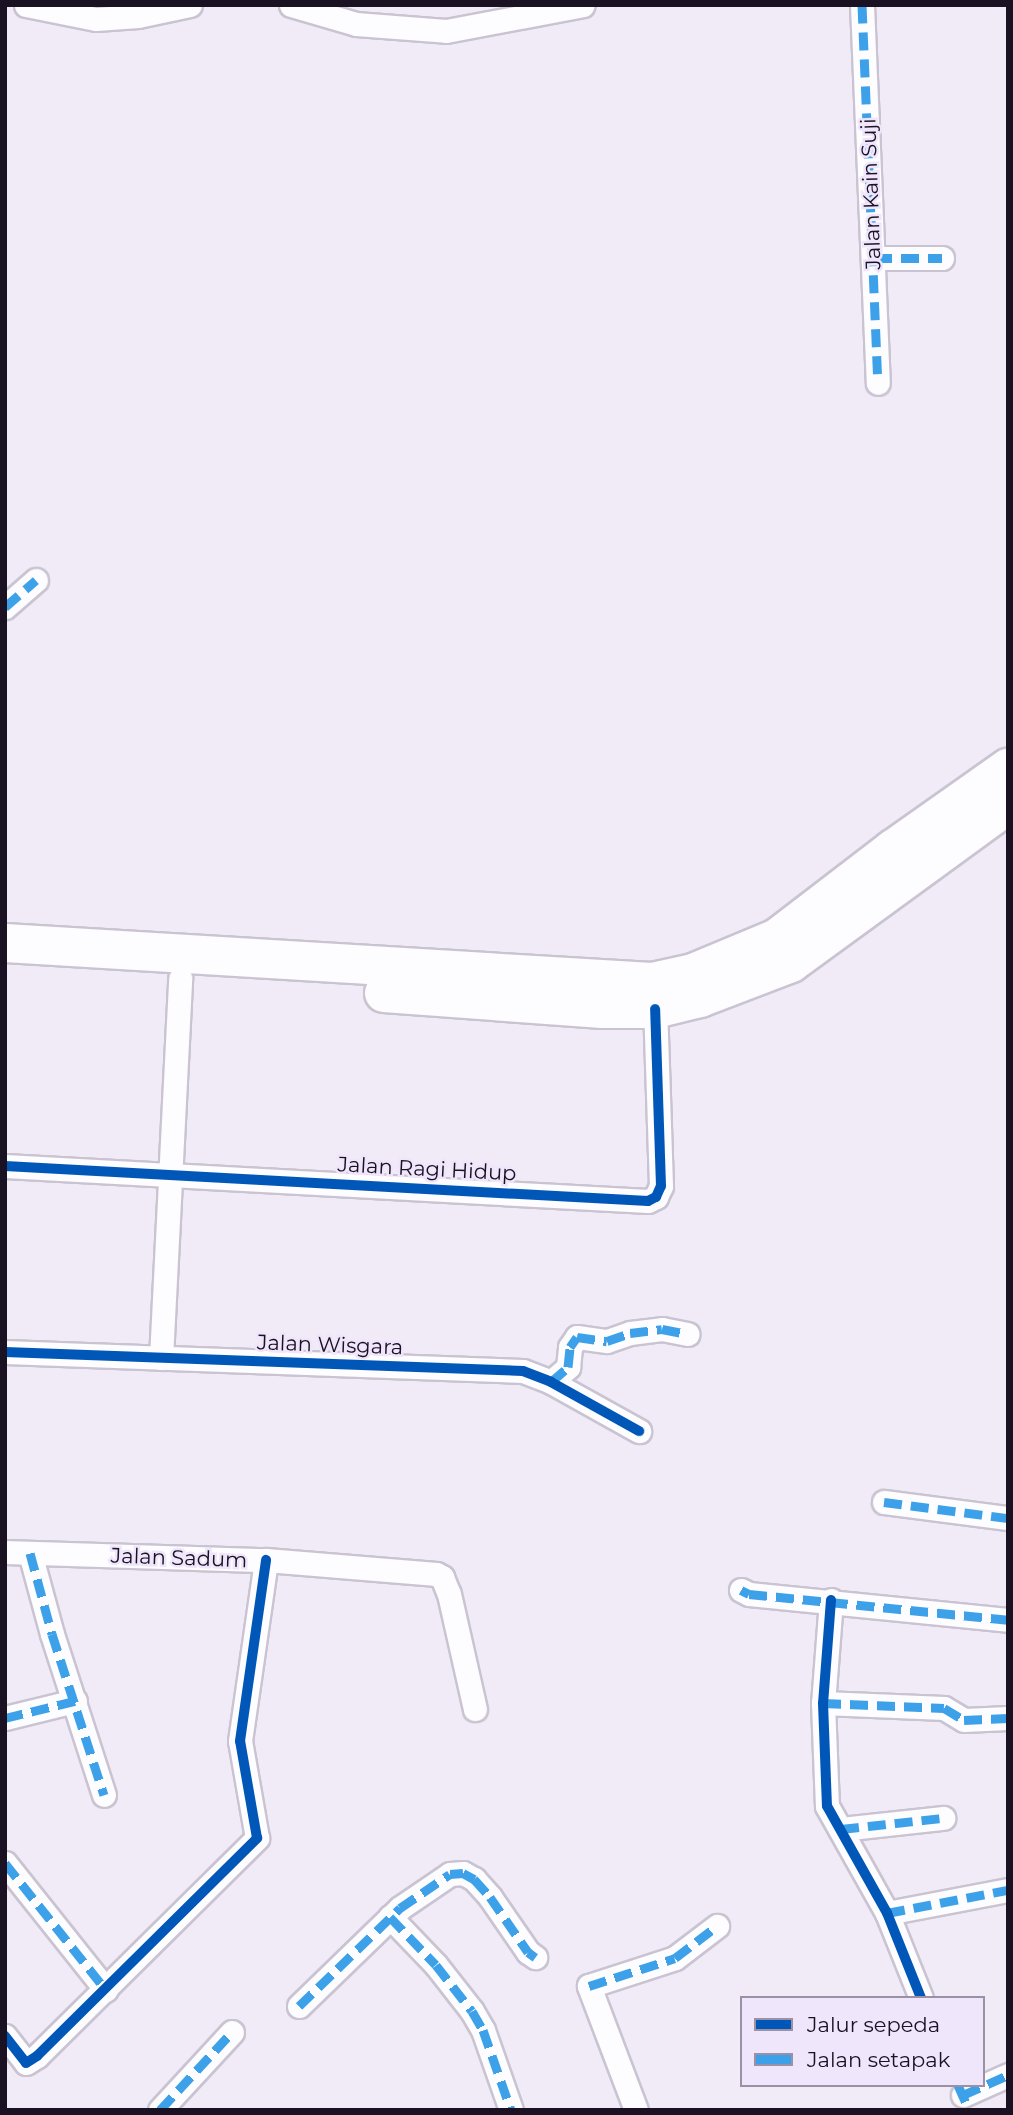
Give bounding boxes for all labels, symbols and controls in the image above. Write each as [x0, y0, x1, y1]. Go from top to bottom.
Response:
street label: Jalan Kain Suji [856, 118, 886, 270]
street label: Jalan Ragi Hidup [337, 1152, 517, 1186]
street label: Jalan Wisgara [256, 1330, 404, 1360]
street label: Jalan Sadum [110, 1543, 248, 1573]
legend [740, 1996, 985, 2087]
text: Jalur sepeda [807, 2012, 940, 2037]
text: Jalan setapak [807, 2047, 950, 2072]

